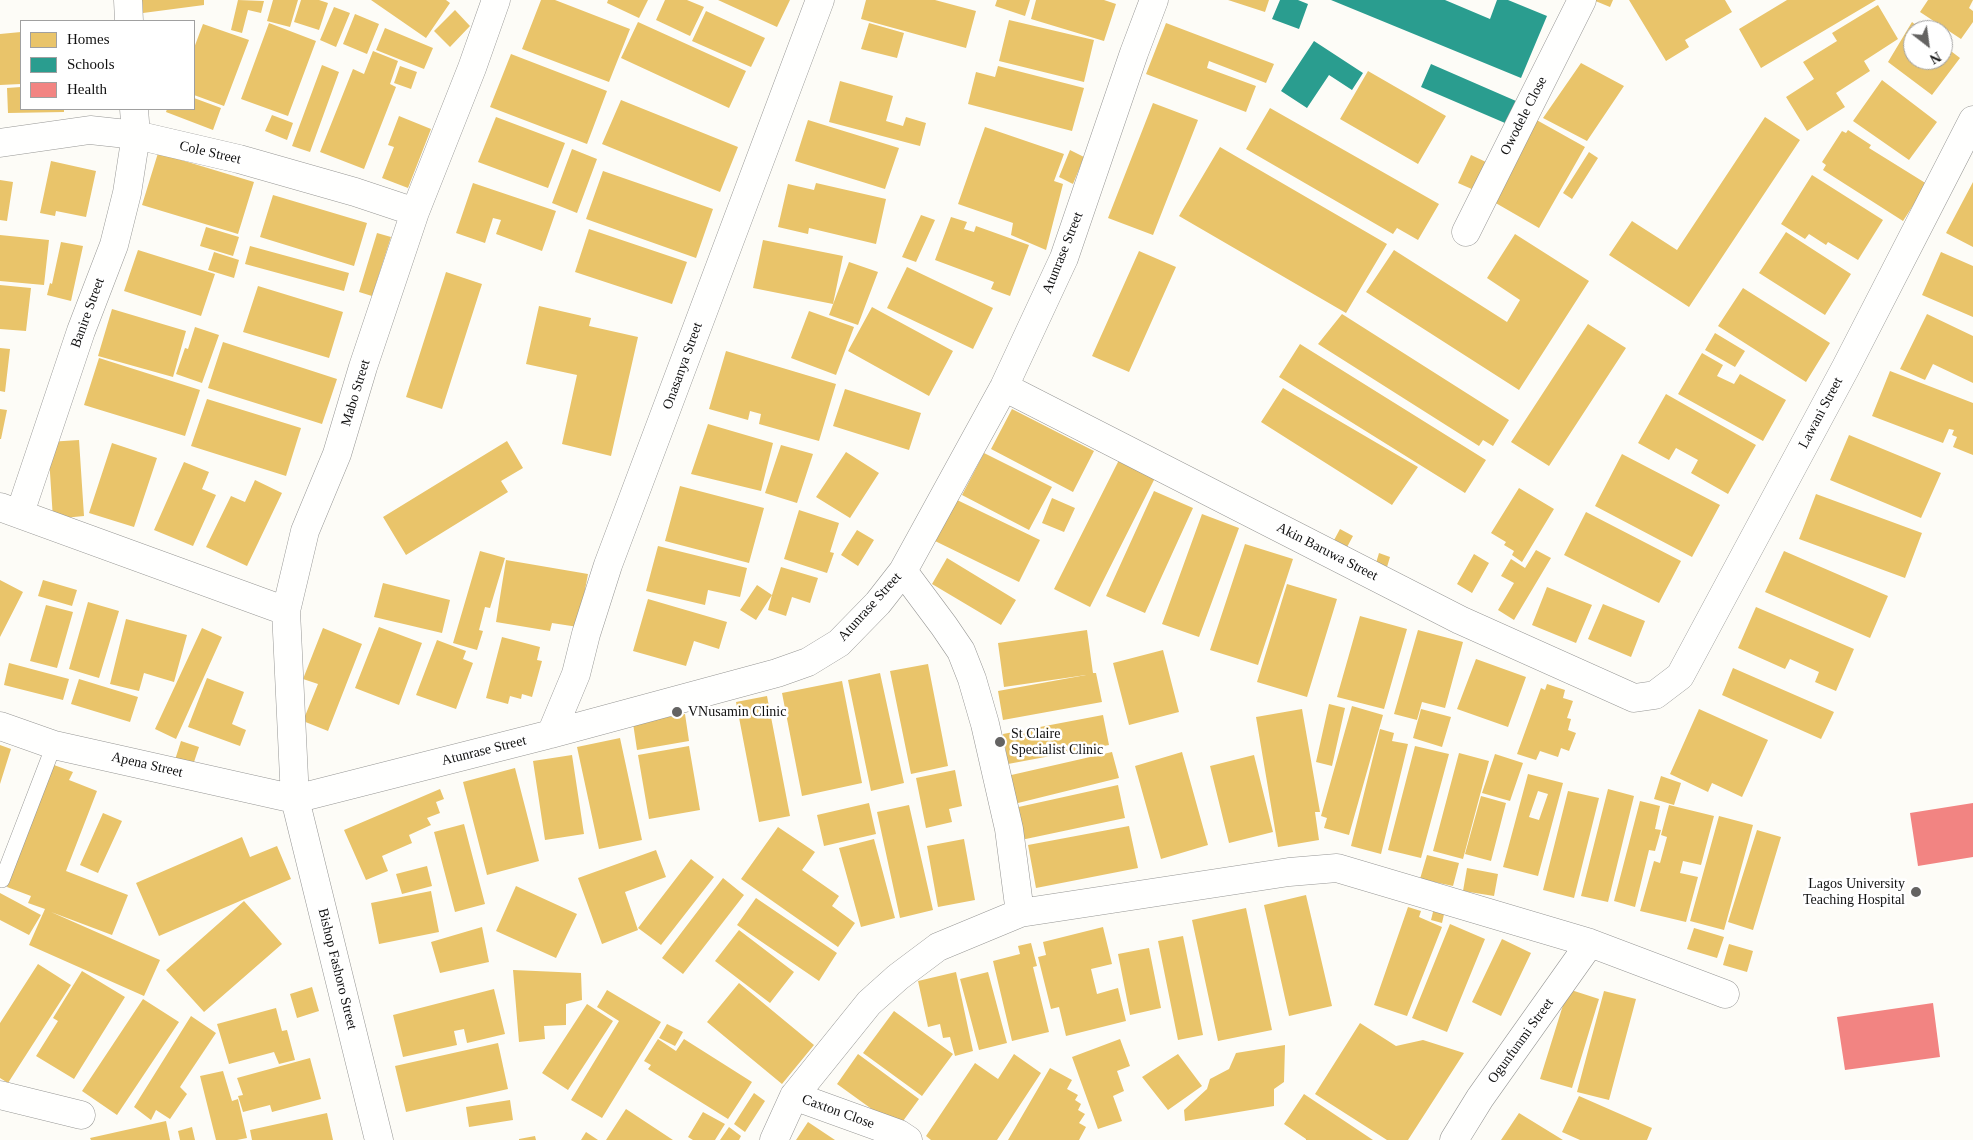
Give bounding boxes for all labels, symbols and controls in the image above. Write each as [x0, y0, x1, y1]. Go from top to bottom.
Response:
legend [20, 20, 195, 110]
north arrow [1903, 20, 1953, 70]
text: Homes [67, 31, 110, 47]
text: N [1927, 49, 1943, 67]
text: Schools [67, 56, 115, 72]
street label: Owodele Close [1497, 74, 1551, 158]
text: Health [67, 81, 107, 97]
street label: Cole Street [178, 138, 242, 168]
street label: Atunrase Street [1039, 210, 1087, 296]
street label: Banire Street [68, 276, 108, 350]
street label: Onasanya Street [659, 320, 707, 412]
street label: Mabo Street [338, 358, 374, 428]
street label: Lawani Street [1795, 375, 1847, 451]
street label: Akin Baruwa Street [1274, 519, 1380, 585]
street label: Atunrase Street [835, 569, 905, 645]
place label: VNusamin Clinic [688, 704, 786, 720]
marker: VNusamin Clinic [670, 705, 684, 719]
place label: St Claire Specialist Clinic [1011, 726, 1103, 759]
street label: Atunrase Street [440, 732, 528, 770]
marker: St Claire Specialist Clinic [993, 735, 1007, 749]
street label: Apena Street [110, 749, 184, 781]
place label: Lagos University Teaching Hospital [1803, 876, 1905, 909]
marker: Lagos University Teaching Hospital [1909, 885, 1923, 899]
street label: Bishop Fashoro Street [314, 907, 360, 1031]
street label: Ogunfunmi Street [1485, 995, 1557, 1087]
street label: Caxton Close [799, 1091, 877, 1133]

